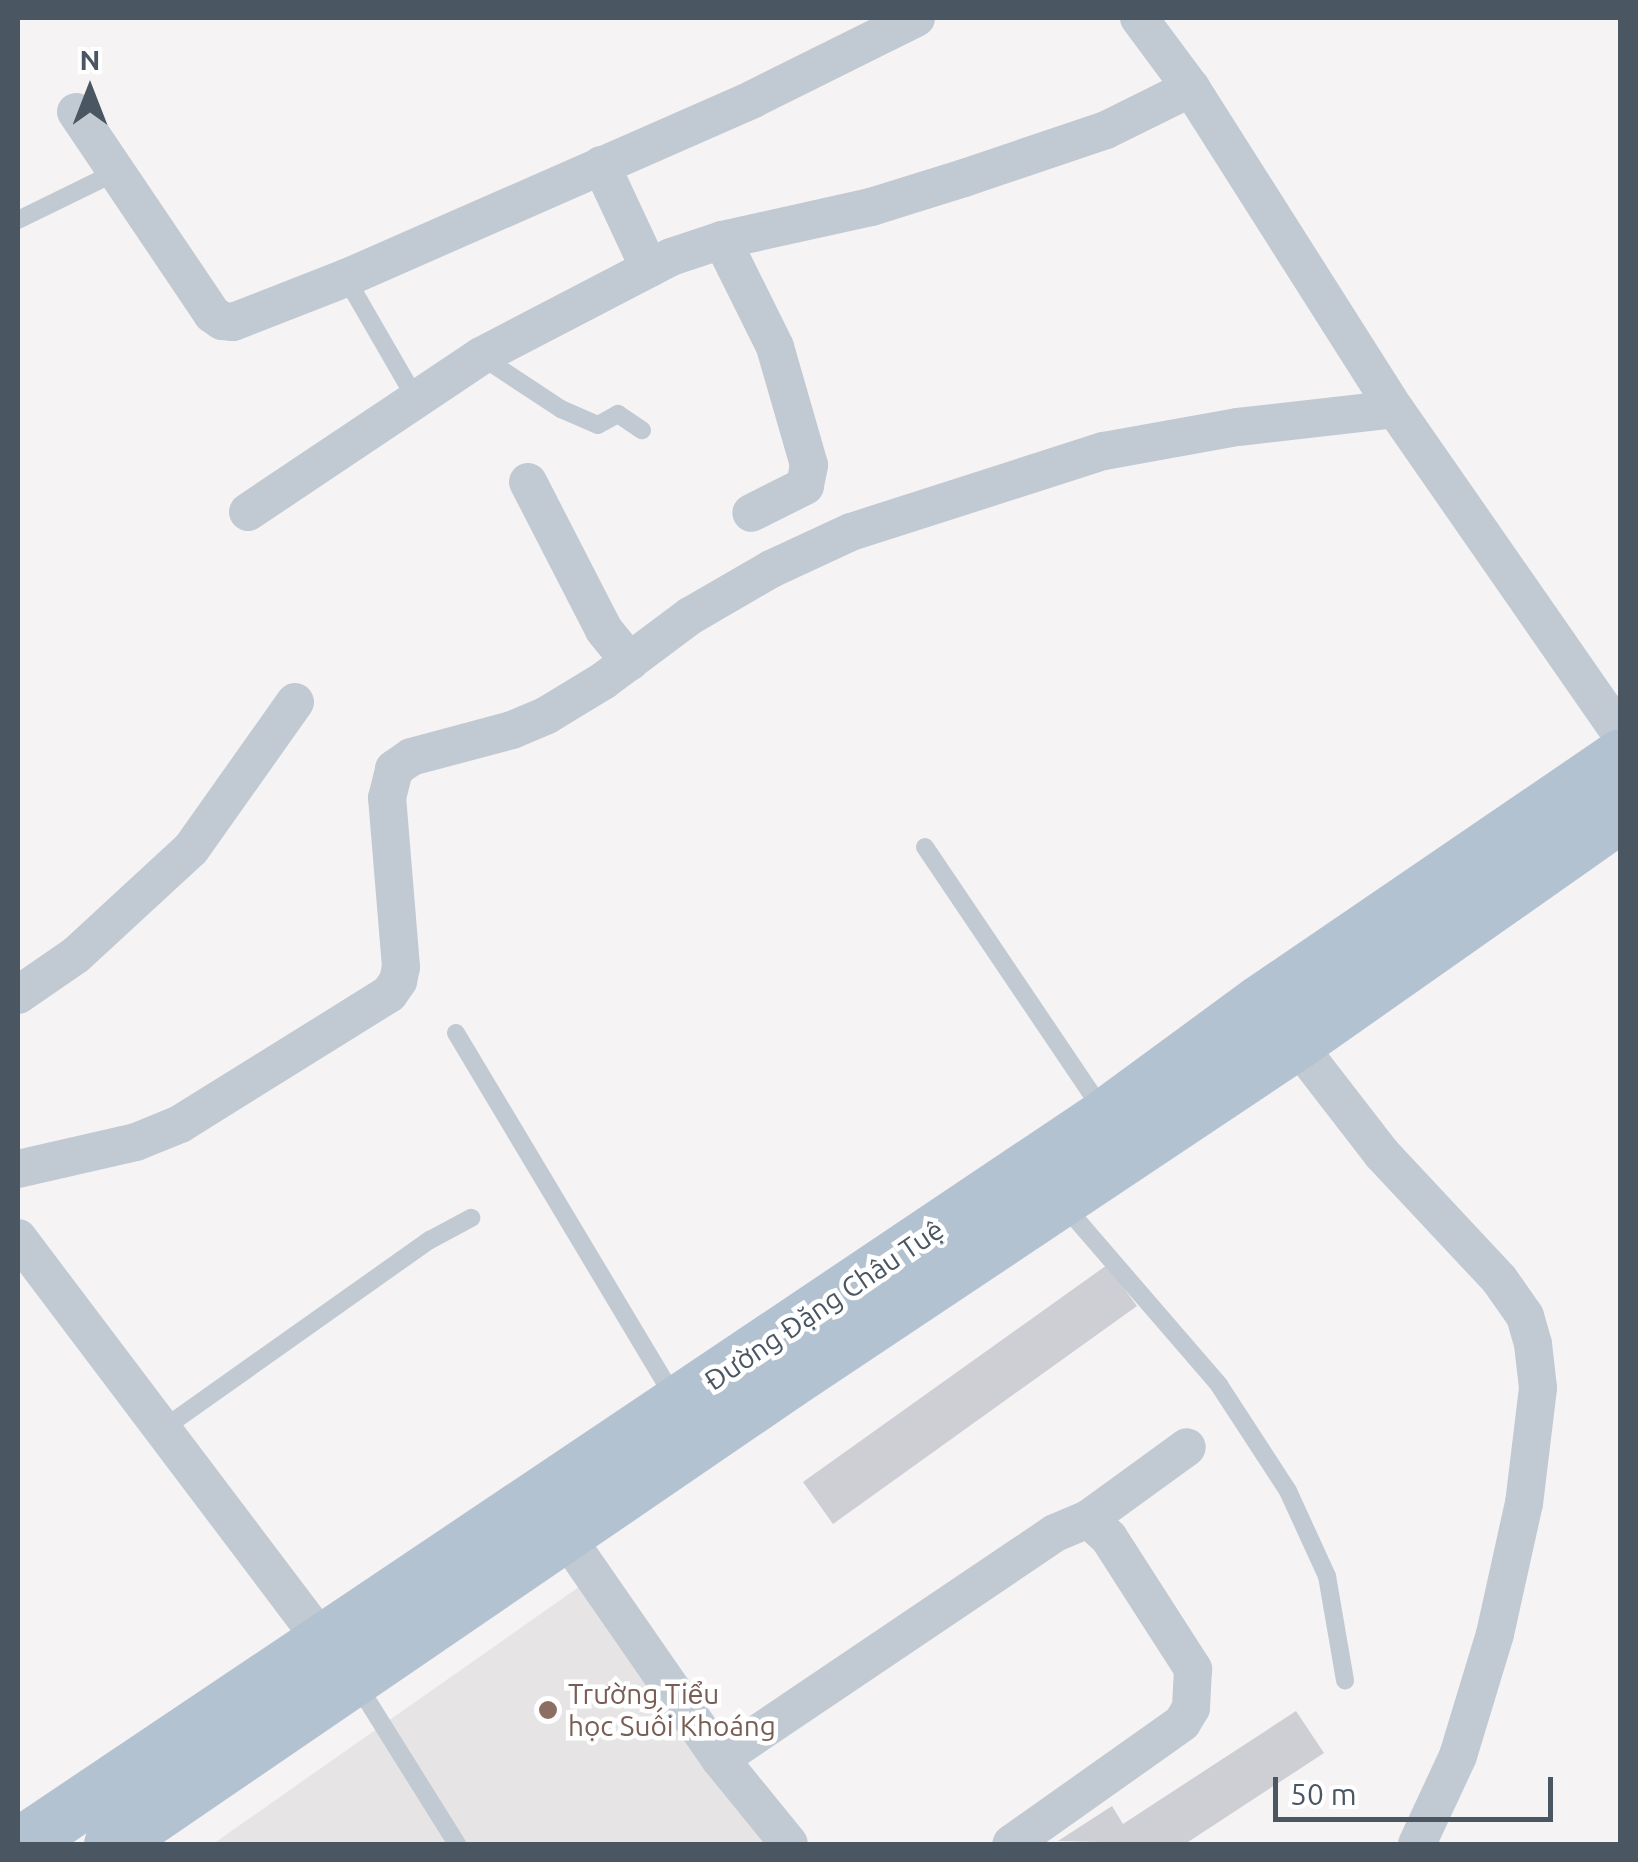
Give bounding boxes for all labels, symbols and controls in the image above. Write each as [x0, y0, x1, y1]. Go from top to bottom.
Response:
north arrow [40, 40, 140, 140]
text: N [80, 44, 100, 75]
street label: Đường Đặng Châu Tuệ [698, 1213, 950, 1397]
place label: Trường Tiểu học Suối Khoáng [568, 1677, 776, 1743]
marker: Trường Tiểu học Suối Khoáng [537, 1699, 559, 1721]
scale bar [1278, 1757, 1558, 1819]
text: 50 m [1290, 1777, 1357, 1811]

